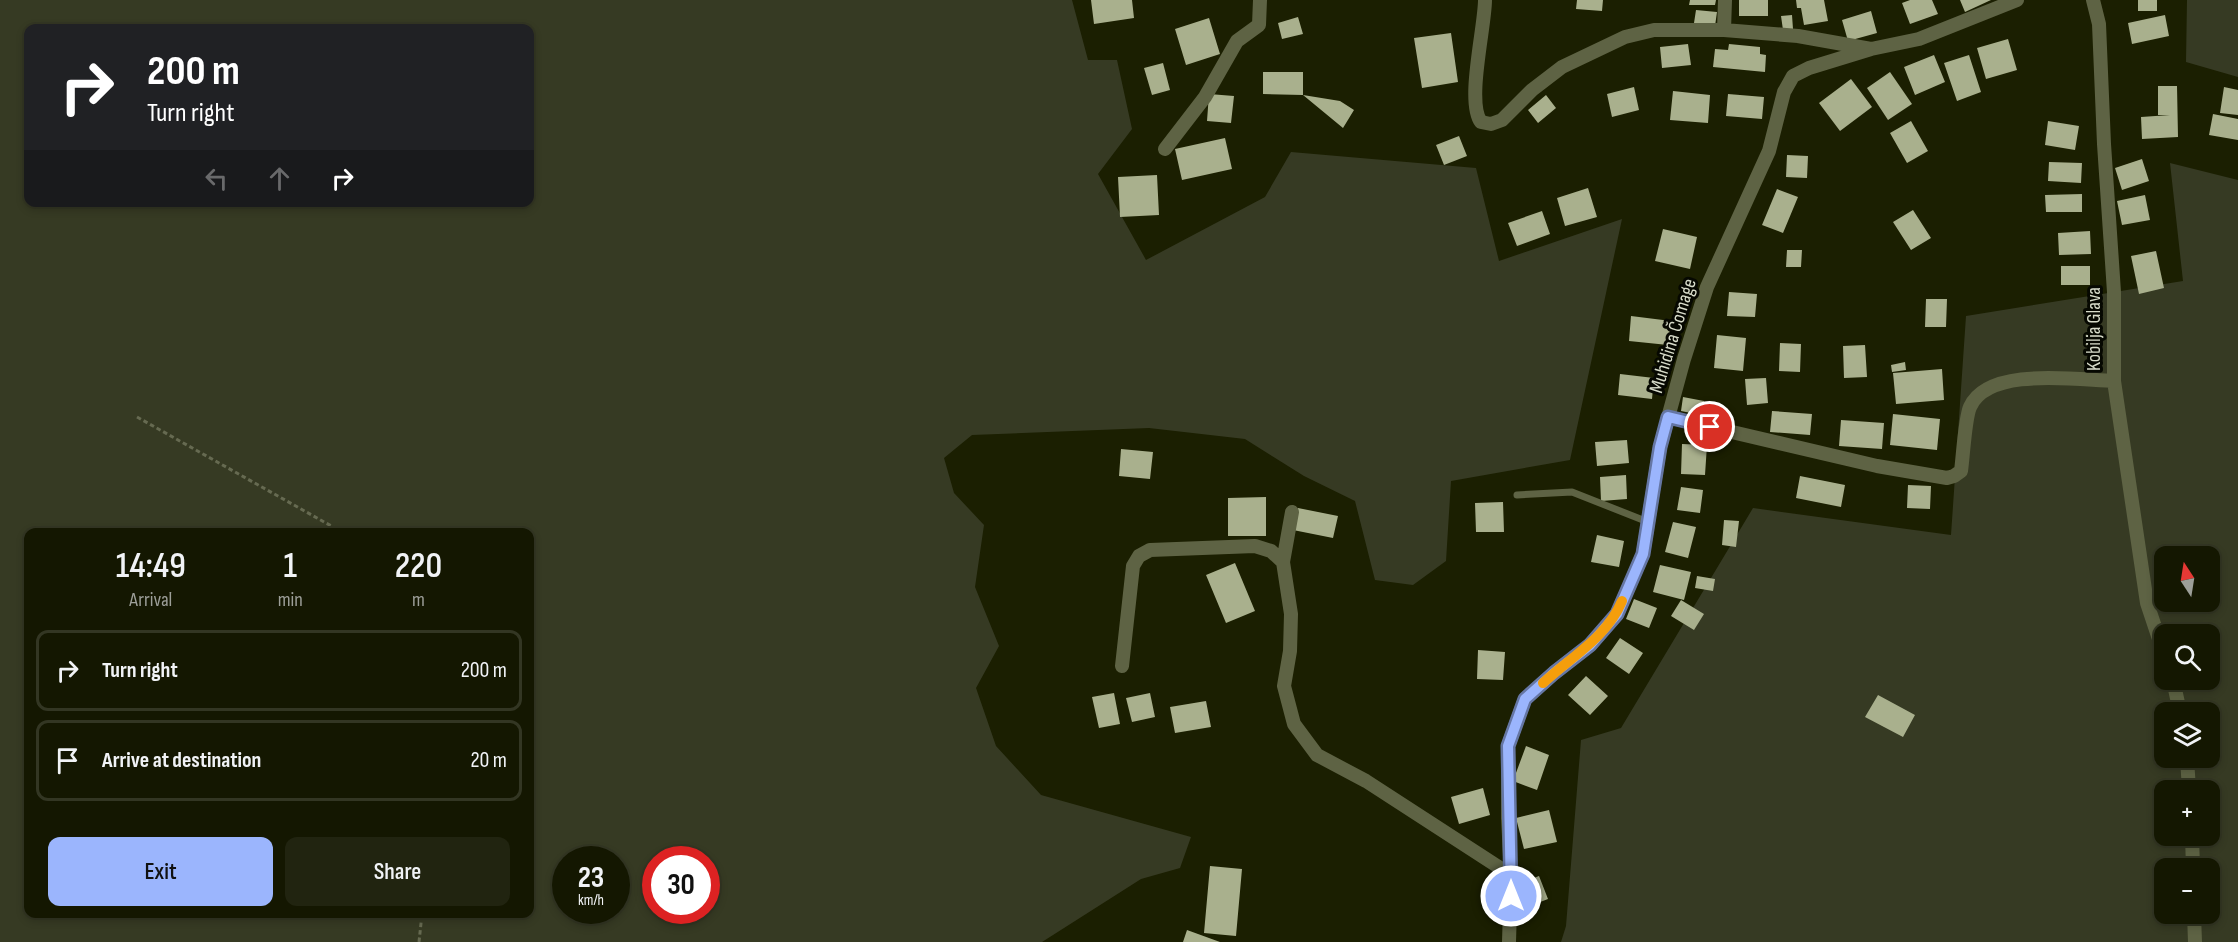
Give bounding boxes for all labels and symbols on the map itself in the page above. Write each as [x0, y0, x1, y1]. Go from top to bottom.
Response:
street label: Muhidina Čomage [1644, 276, 1702, 396]
street label: Kobilja Glava [2082, 287, 2106, 371]
pin [1684, 401, 1735, 452]
north arrow [2154, 546, 2220, 612]
speed limit sign: 30 [642, 846, 720, 924]
position arrow [1479, 864, 1543, 928]

